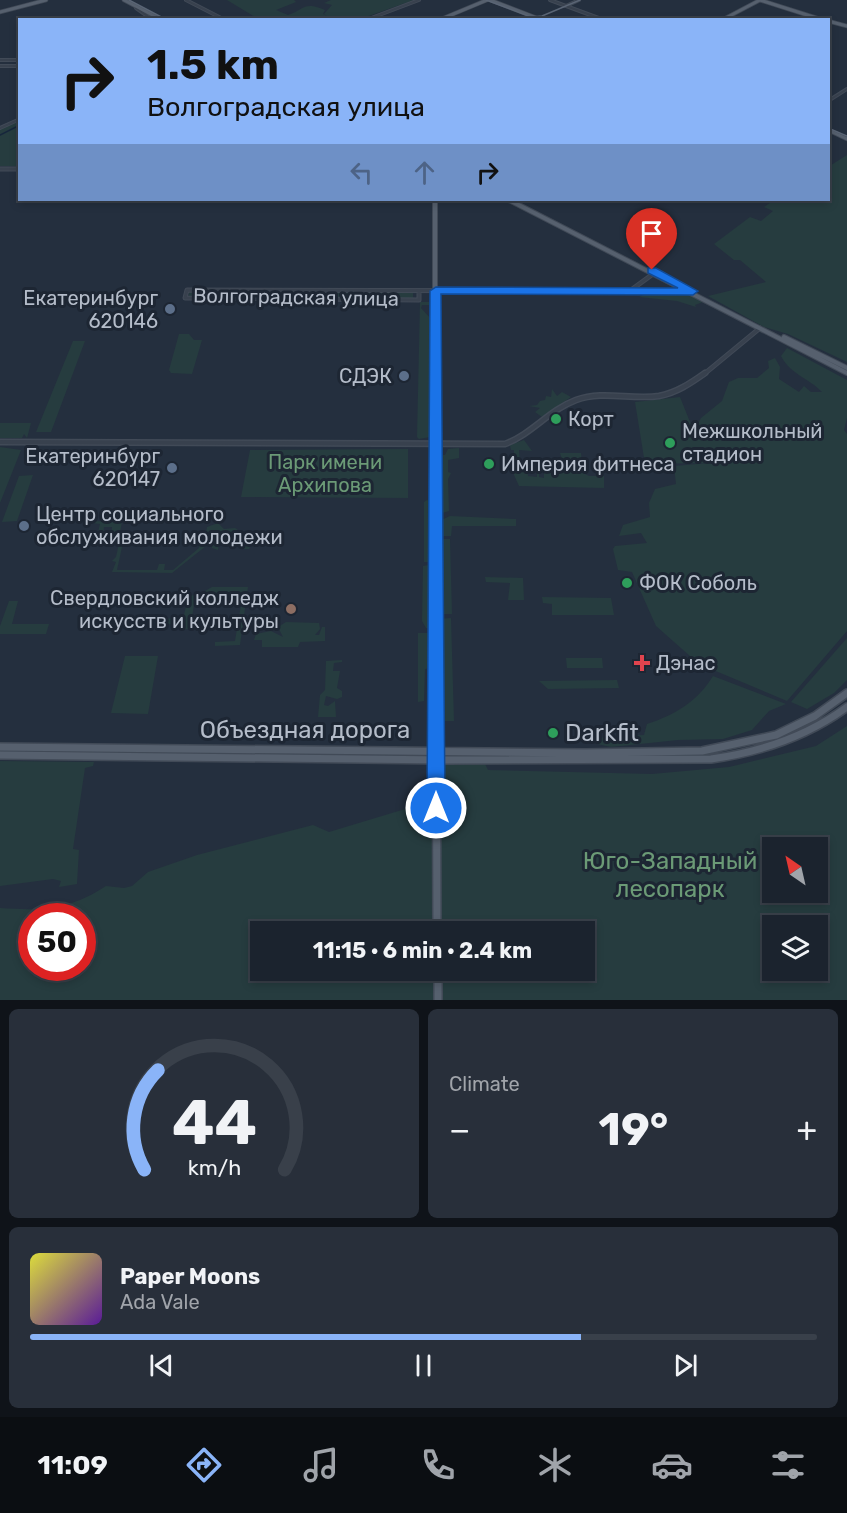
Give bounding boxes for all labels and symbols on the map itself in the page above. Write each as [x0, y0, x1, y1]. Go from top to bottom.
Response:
pin [626, 208, 677, 270]
street label: Волгоградская улица [193, 283, 399, 311]
place label: Екатеринбург 620146 [23, 286, 158, 333]
marker: Екатеринбург 620146 [163, 302, 177, 316]
place label: СДЭК [339, 364, 392, 388]
marker: СДЭК [397, 369, 411, 383]
place label: Корт [568, 407, 614, 431]
marker: Корт [549, 412, 563, 426]
place label: Межшкольный стадион [682, 419, 822, 466]
marker: Межшкольный стадион [663, 436, 677, 450]
place label: Екатеринбург 620147 [25, 444, 160, 491]
park label: Парк имени Архипова [268, 450, 382, 497]
place label: Империя фитнеса [501, 452, 675, 476]
marker: Империя фитнеса [482, 457, 496, 471]
marker: Екатеринбург 620147 [165, 461, 179, 475]
place label: Центр социального обслуживания молодежи [36, 502, 283, 549]
marker: Центр социального обслуживания молодежи [17, 519, 31, 533]
place label: ФОК Соболь [639, 571, 757, 595]
marker: ФОК Соболь [620, 576, 634, 590]
place label: Свердловский колледж искусств и культуры [50, 586, 279, 633]
marker: Свердловский колледж искусств и культуры [284, 602, 298, 616]
place label: Дэнас [656, 651, 716, 675]
marker: Дэнас [633, 654, 651, 672]
street label: Объездная дорога [200, 716, 410, 744]
place label: Darkfit [565, 719, 639, 747]
marker: Darkfit [546, 726, 560, 740]
position arrow [404, 776, 468, 840]
north arrow [762, 837, 828, 903]
park label: Юго-Западный лесопарк [583, 847, 757, 903]
speed limit sign: 50 [18, 903, 96, 981]

